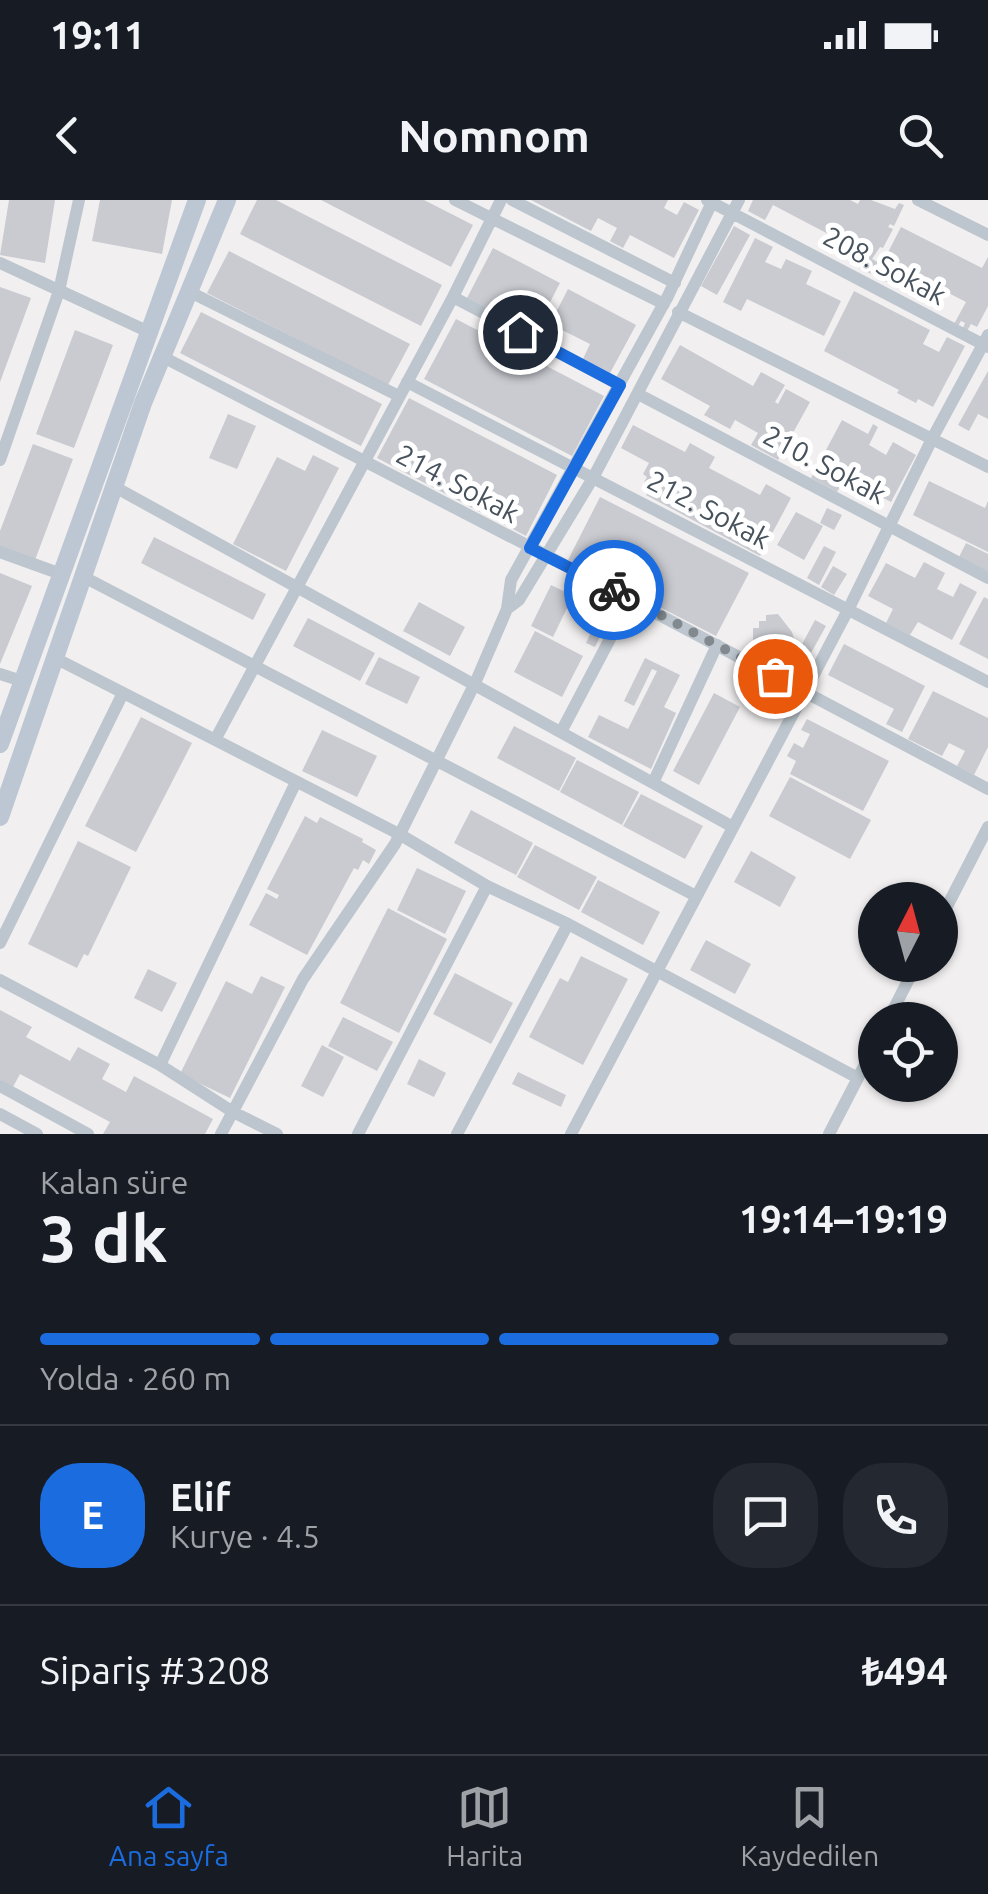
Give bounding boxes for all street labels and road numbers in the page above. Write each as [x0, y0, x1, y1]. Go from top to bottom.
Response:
street label: 208. Sokak [818, 220, 952, 310]
street label: 210. Sokak [758, 419, 892, 509]
street label: 214. Sokak [391, 438, 525, 528]
street label: 212. Sokak [642, 464, 776, 554]

